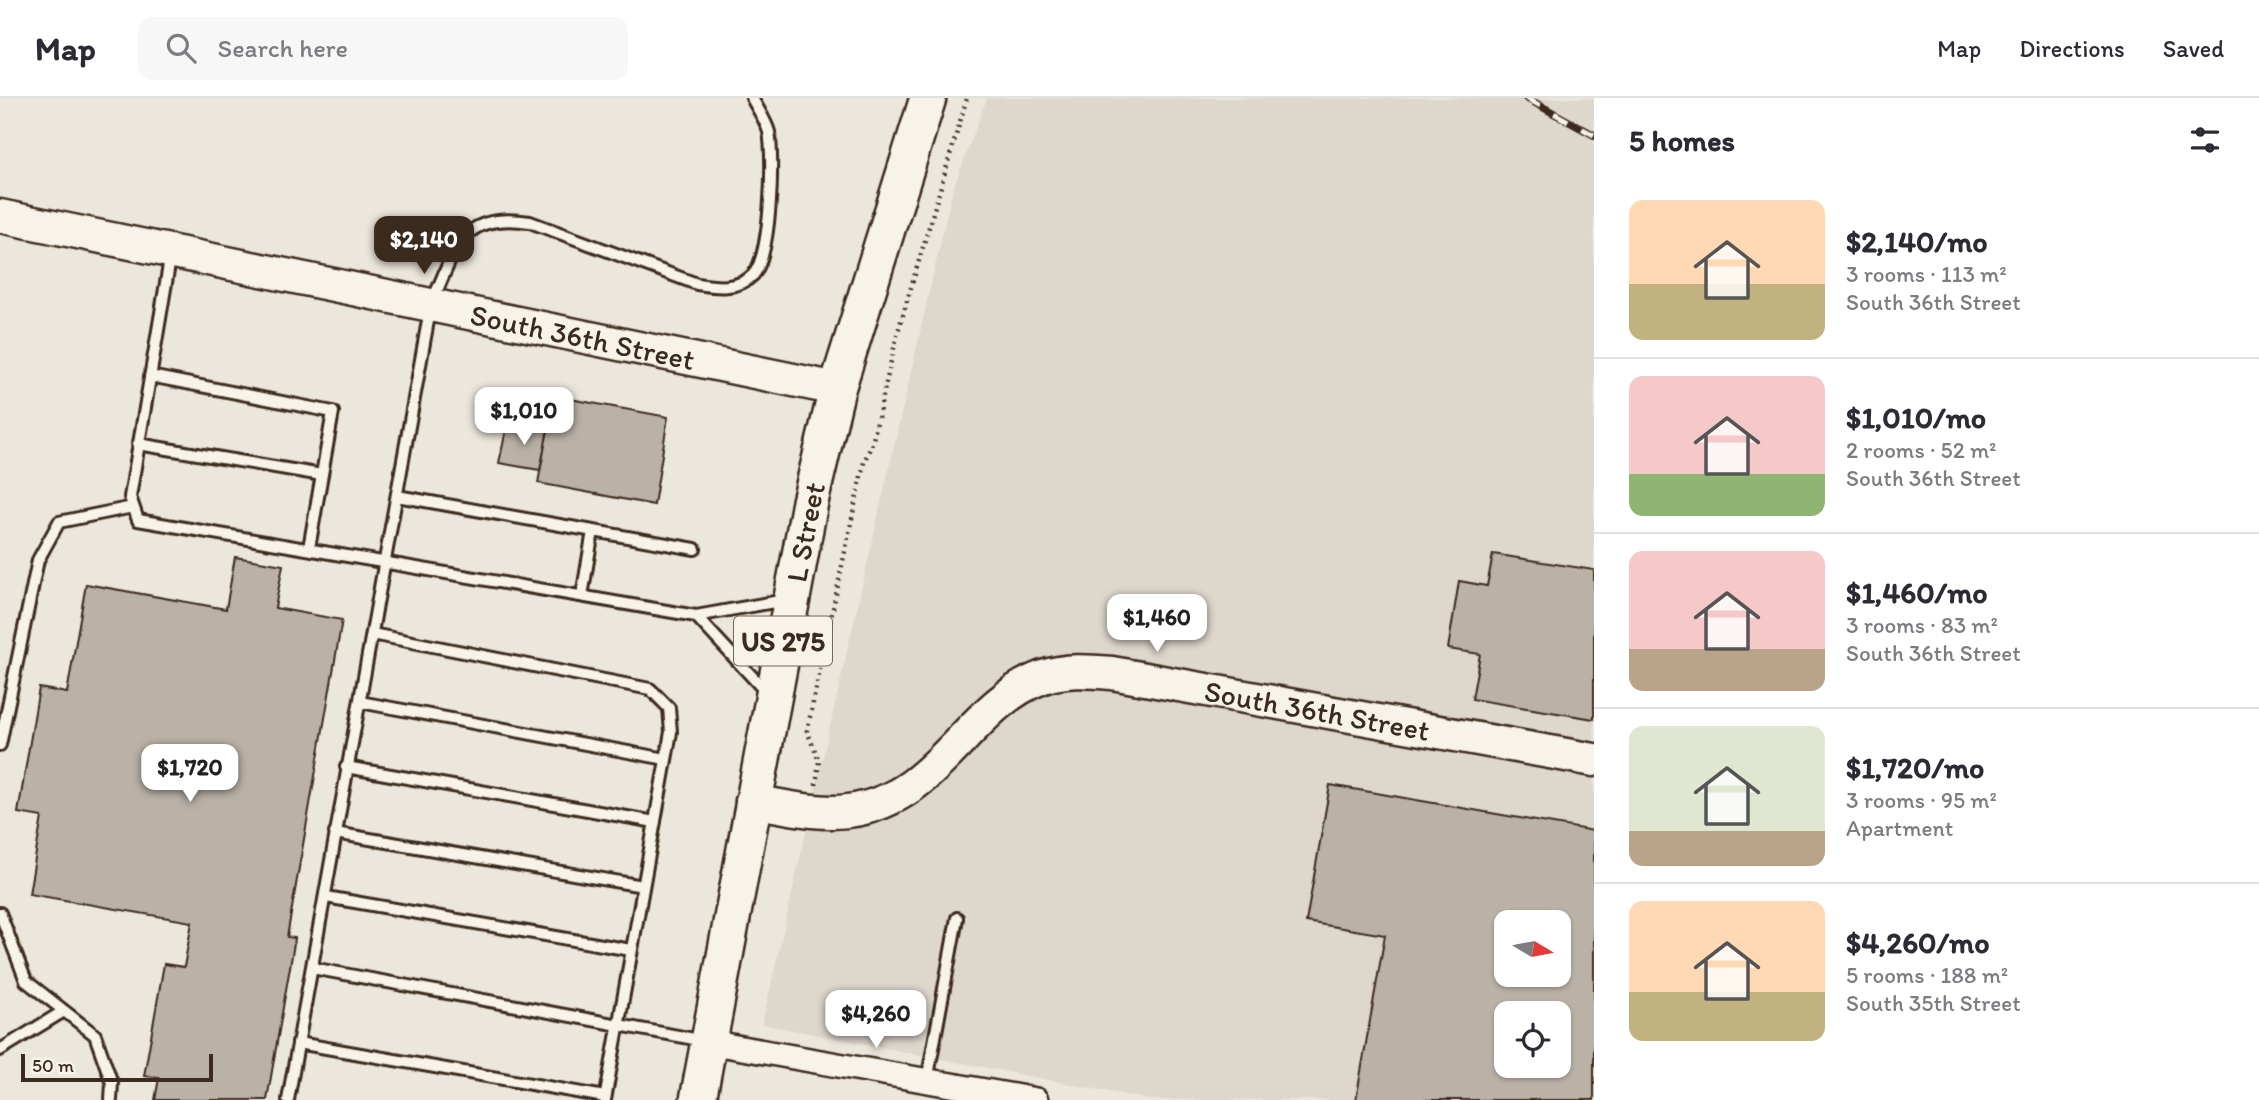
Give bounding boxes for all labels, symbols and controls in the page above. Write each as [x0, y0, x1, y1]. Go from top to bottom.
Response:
search box [138, 17, 628, 80]
text: Map [35, 29, 96, 68]
icon: search [162, 29, 200, 67]
text: Search here [218, 32, 348, 64]
text: Map [1937, 34, 1981, 63]
text: Directions [2019, 34, 2125, 63]
text: Saved [2163, 34, 2224, 63]
icon: filters [2186, 121, 2224, 159]
text: 5 homes [1629, 122, 1735, 159]
pin: $2,140 [367, 216, 481, 276]
text: $2,140/mo [1846, 223, 1988, 260]
text: $2,140 [390, 225, 458, 253]
icon: home [1685, 228, 1769, 312]
text: 3 rooms · 113 m² [1846, 260, 2007, 288]
text: South 36th Street [1846, 288, 2021, 316]
street label: South 36th Street [467, 295, 698, 378]
pin: $1,010 [467, 388, 581, 447]
text: $1,010 [491, 396, 557, 424]
text: $1,010/mo [1846, 399, 1986, 436]
icon: home [1685, 404, 1769, 488]
text: 2 rooms · 52 m² [1846, 436, 1996, 464]
text: South 36th Street [1846, 464, 2021, 492]
street label: L Street [777, 478, 833, 585]
text: $1,460/mo [1846, 574, 1988, 611]
icon: home [1685, 579, 1769, 663]
pin: $1,460 [1100, 594, 1214, 654]
text: $1,460 [1123, 603, 1191, 631]
text: 3 rooms · 83 m² [1846, 611, 1998, 639]
road number: US 275 [734, 616, 832, 666]
text: South 36th Street [1846, 639, 2021, 667]
street label: South 36th Street [1202, 672, 1433, 749]
pin: $1,720 [133, 744, 247, 804]
text: $1,720/mo [1846, 749, 1984, 786]
text: $1,720 [157, 753, 223, 781]
icon: home [1685, 754, 1769, 838]
text: 3 rooms · 95 m² [1846, 786, 1997, 814]
text: Apartment [1846, 814, 1953, 842]
north arrow [1494, 910, 1572, 987]
map controls [1494, 910, 1571, 1078]
text: $4,260/mo [1846, 924, 1990, 961]
icon: home [1685, 929, 1769, 1013]
text: 5 rooms · 188 m² [1846, 961, 2008, 989]
text: South 35th Street [1846, 989, 2021, 1017]
pin: $4,260 [819, 990, 933, 1050]
text: $4,260 [841, 999, 911, 1027]
button: locate [1494, 1001, 1571, 1078]
scale bar [21, 1051, 214, 1083]
text: 50 m [32, 1054, 74, 1077]

